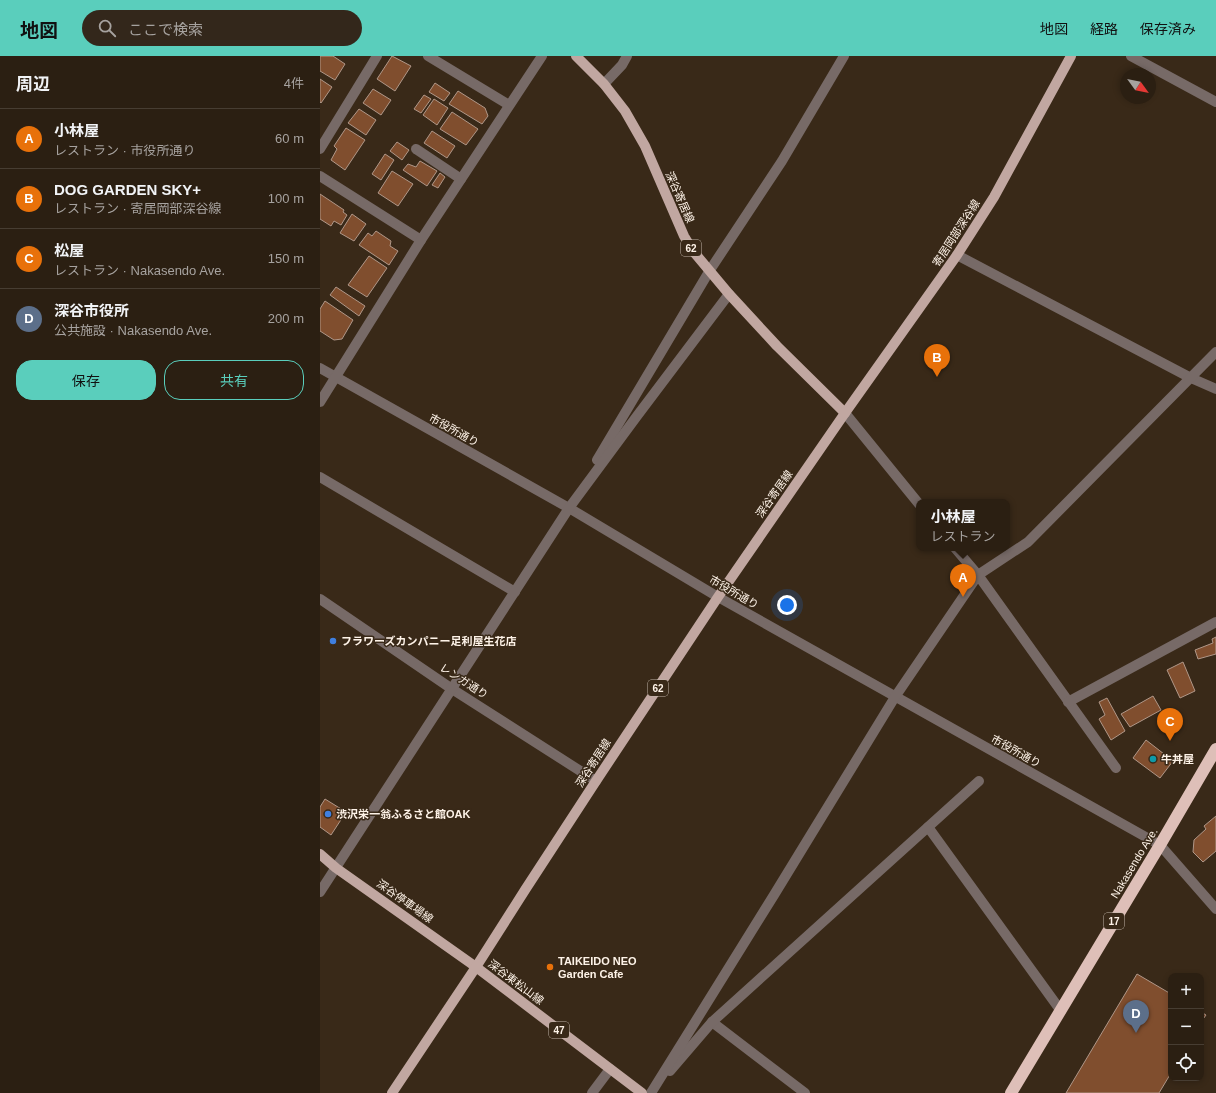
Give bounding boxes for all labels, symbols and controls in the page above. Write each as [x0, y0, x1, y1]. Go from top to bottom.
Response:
search box [82, 10, 362, 46]
icon: search [96, 17, 118, 39]
text: 地図 [20, 20, 58, 41]
text: ここで検索 [128, 21, 203, 38]
text: 地図 [1040, 21, 1068, 37]
text: 経路 [1090, 21, 1118, 37]
text: 保存済み [1140, 21, 1196, 37]
north arrow [1120, 68, 1156, 104]
text: 周辺 [16, 75, 50, 94]
text: 4件 [284, 76, 304, 91]
text: 小林屋 [54, 122, 99, 139]
text: A [24, 131, 34, 146]
text: 60 m [275, 131, 304, 146]
text: レストラン · 市役所通り [54, 143, 196, 158]
street label: 深谷寄居線 [663, 169, 697, 225]
text: DOG GARDEN SKY+ [54, 181, 201, 198]
text: B [24, 191, 34, 206]
text: 100 m [268, 191, 304, 206]
street label: 寄居岡部深谷線 [930, 197, 982, 269]
text: レストラン · 寄居岡部深谷線 [54, 201, 222, 216]
road number: 62 [681, 240, 701, 256]
text: 松屋 [54, 242, 84, 259]
text: C [24, 251, 34, 266]
text: 150 m [268, 251, 304, 266]
text: レストラン · Nakasendo Ave. [54, 263, 225, 278]
text: 深谷市役所 [54, 302, 129, 319]
text: D [24, 311, 34, 326]
text: 200 m [268, 311, 304, 326]
text: 公共施設 · Nakasendo Ave. [54, 323, 212, 338]
pin: B [924, 344, 950, 377]
button: 保存 [16, 360, 156, 400]
button: 共有 [164, 360, 304, 400]
street label: 市役所通り [427, 411, 481, 449]
street label: 深谷寄居線 [753, 468, 795, 520]
popup [916, 499, 1010, 551]
text: 小林屋 [930, 508, 976, 525]
text: レストラン [930, 529, 996, 544]
pin: A [950, 564, 976, 597]
street label: 市役所通り [707, 573, 761, 611]
your location [777, 595, 797, 615]
place label: フラワーズカンパニー足利屋生花店 [341, 635, 516, 647]
marker: フラワーズカンパニー足利屋生花店 [328, 636, 338, 646]
street label: レンガ通り [438, 661, 490, 701]
road number: 62 [648, 680, 668, 696]
pin: C [1157, 708, 1183, 741]
street label: 市役所通り [989, 732, 1043, 770]
street label: 深谷寄居線 [573, 737, 613, 789]
place label: 牛丼屋 [1161, 753, 1194, 765]
marker: 牛丼屋 [1148, 754, 1158, 764]
place label: 渋沢栄一翁ふるさと館OAK [336, 808, 470, 820]
marker: 渋沢栄一翁ふるさと館OAK [323, 809, 333, 819]
street label: Nakasendo Ave. [1108, 826, 1160, 900]
street label: 深谷停車場線 [375, 877, 435, 925]
road number: 17 [1104, 913, 1124, 929]
place label: TAIKEIDO NEO Garden Cafe [558, 955, 637, 980]
street label: 深谷東松山線 [486, 957, 546, 1007]
marker: TAIKEIDO NEO Garden Cafe [545, 962, 555, 972]
map controls [1168, 973, 1204, 1081]
button: + [1168, 973, 1204, 1009]
pin: D [1123, 1000, 1149, 1033]
button: − [1168, 1009, 1204, 1045]
road number: 47 [549, 1022, 569, 1038]
button: locate [1168, 1045, 1204, 1081]

